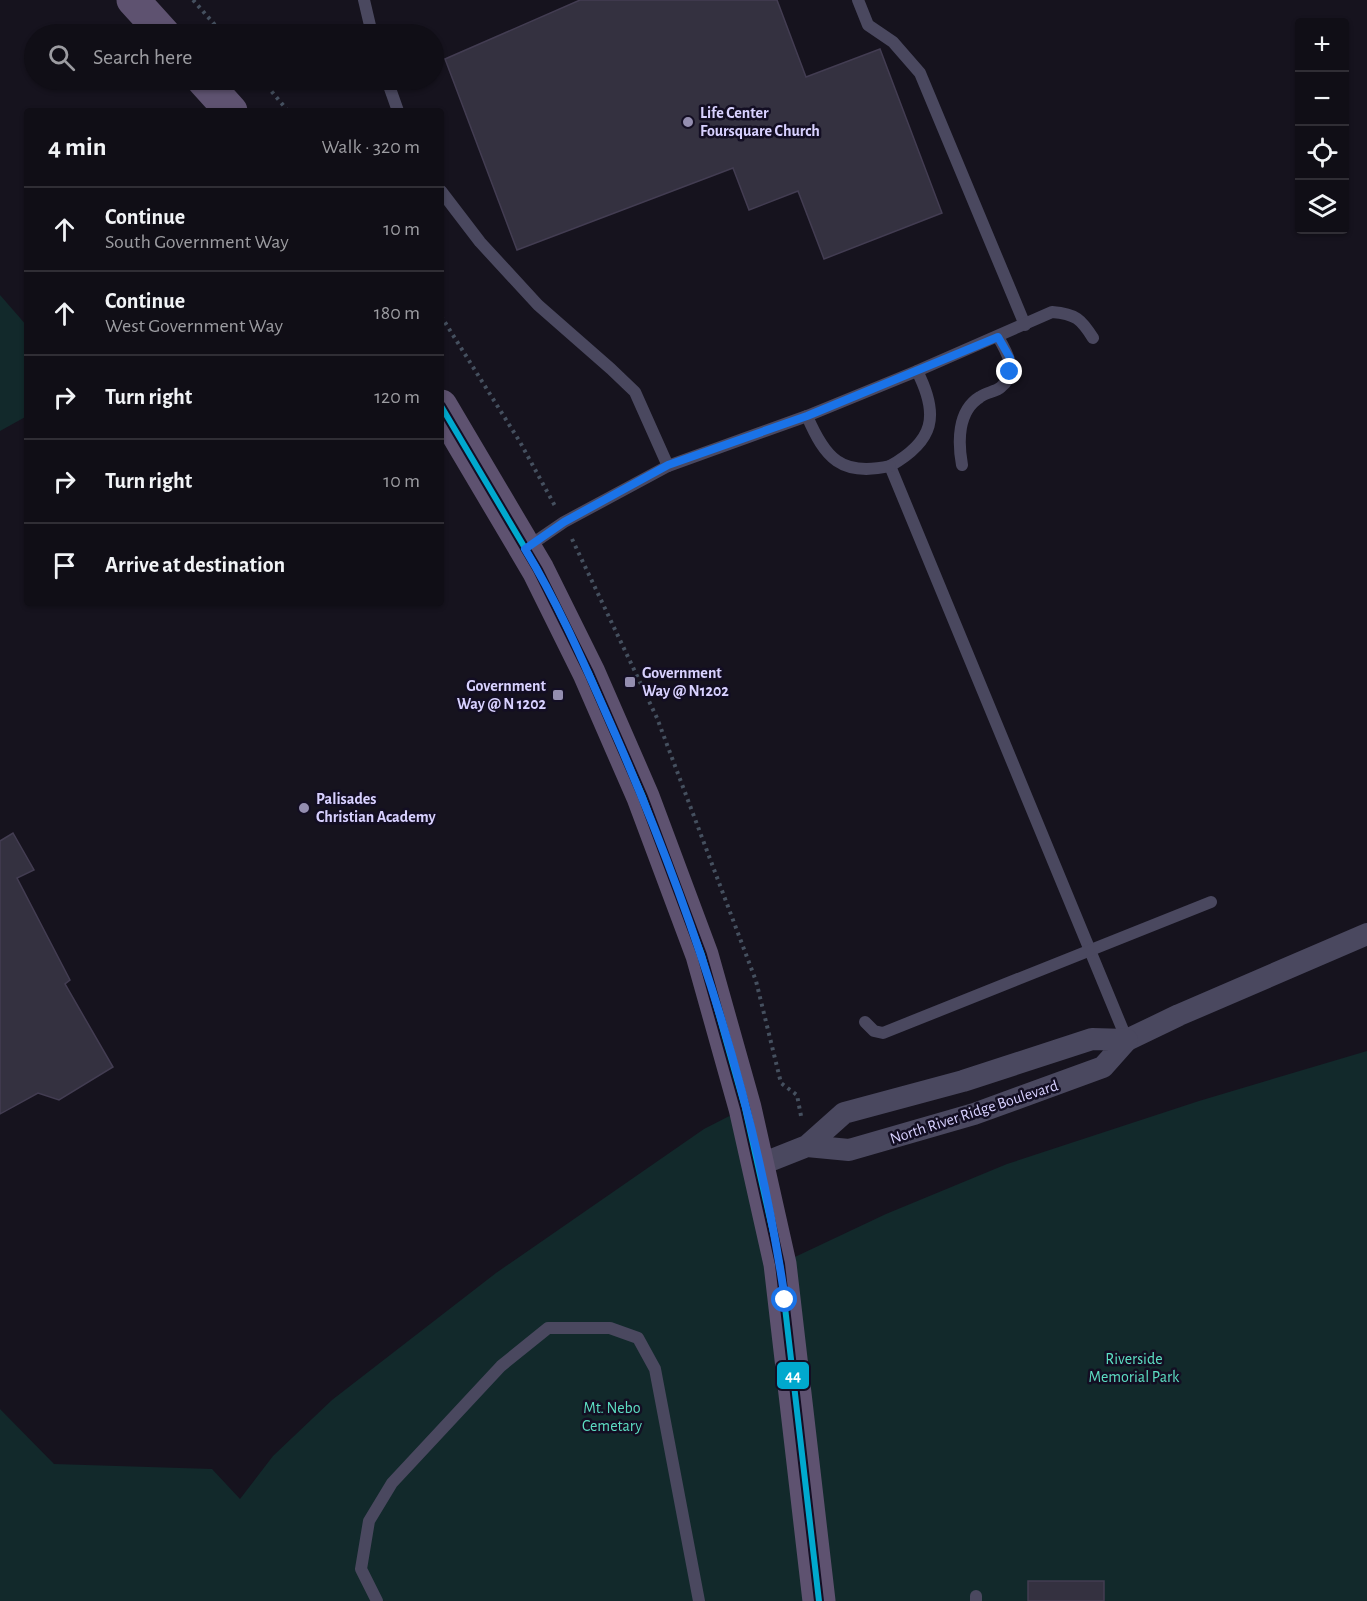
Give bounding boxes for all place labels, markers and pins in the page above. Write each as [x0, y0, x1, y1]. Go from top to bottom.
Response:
place label: Life Center Foursquare Church [700, 105, 820, 139]
marker: Life Center Foursquare Church [681, 115, 695, 129]
place label: Government Way @ N1202 [642, 665, 729, 700]
marker: Government Way @ N1202 [623, 675, 637, 689]
place label: Government Way @ N 1202 [457, 678, 547, 713]
marker: Government Way @ N 1202 [551, 688, 565, 702]
place label: Palisades Christian Academy [316, 791, 436, 826]
marker: Palisades Christian Academy [297, 801, 311, 815]

